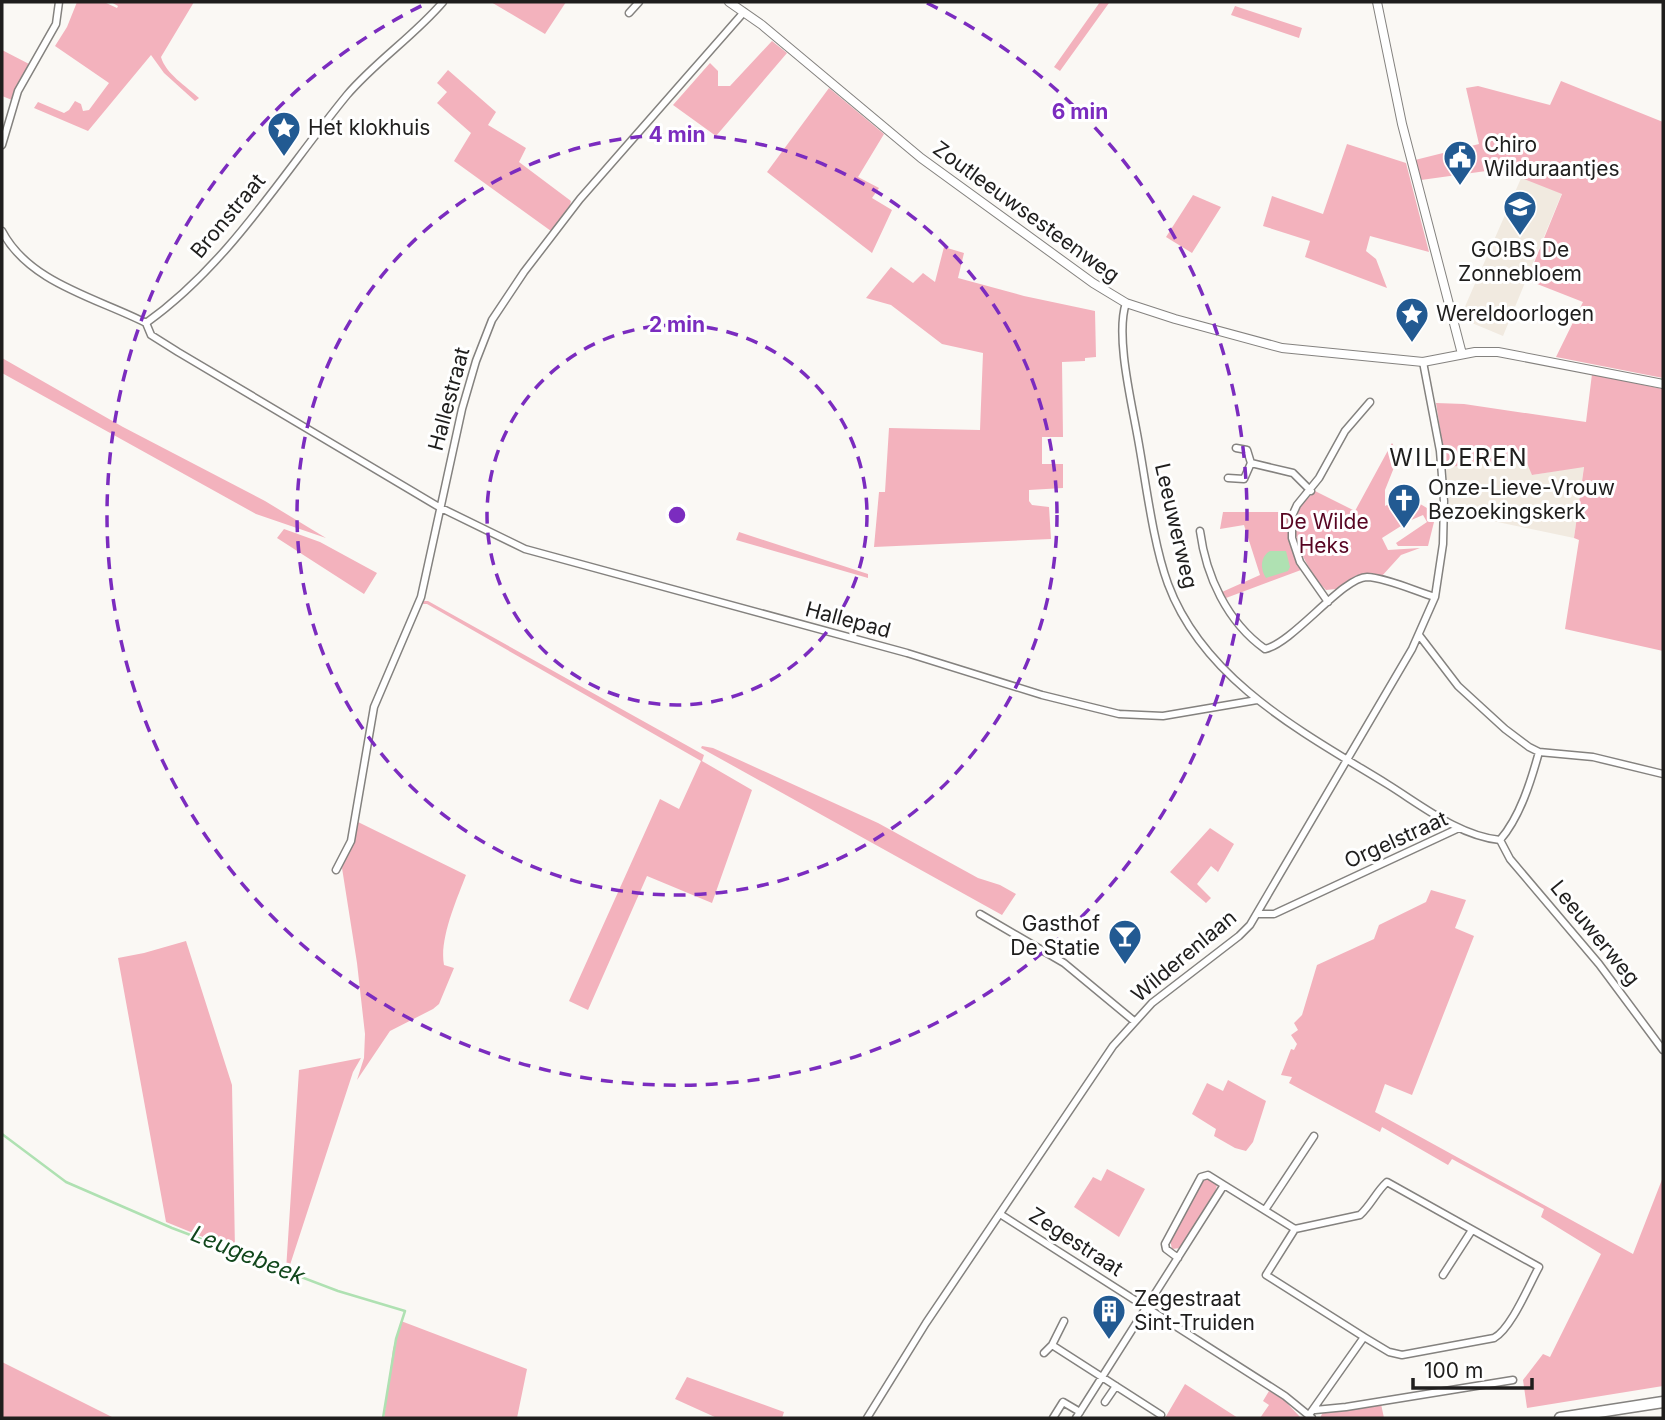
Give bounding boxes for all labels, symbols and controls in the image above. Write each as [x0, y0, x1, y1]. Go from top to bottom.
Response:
text: 6 min [1052, 99, 1108, 124]
place icon: Het klokhuis [265, 109, 303, 158]
place label: Het klokhuis [308, 115, 430, 140]
text: 4 min [648, 122, 706, 147]
place label: Chiro Wilduraantjes [1484, 132, 1620, 181]
street label: Zoutleeuwsesteenweg [928, 136, 1124, 288]
public building icon: Chiro Wilduraantjes [1441, 138, 1479, 187]
street label: Bronstraat [185, 168, 270, 263]
school or university icon: GO!BS De Zonnebloem [1501, 188, 1539, 237]
place label: GO!BS De Zonnebloem [1458, 237, 1582, 286]
place icon: Wereldoorlogen [1393, 295, 1431, 344]
place label: Wereldoorlogen [1436, 301, 1594, 326]
text: 2 min [649, 312, 705, 337]
street label: Hallestraat [423, 344, 474, 453]
district label: WILDEREN [1389, 443, 1529, 472]
street label: Leeuwerweg [1150, 461, 1203, 591]
place label: Onze-Lieve-Vrouw Bezoekingskerk [1428, 475, 1615, 524]
church icon: Onze-Lieve-Vrouw Bezoekingskerk [1385, 481, 1423, 530]
centre of rings [665, 503, 689, 527]
park label: De Wilde Heks [1279, 509, 1369, 558]
street label: Hallepad [803, 596, 894, 643]
street label: Orgelstraat [1340, 806, 1451, 873]
street label: Leeuwerweg [1545, 875, 1645, 990]
street label: Wilderenlaan [1126, 904, 1241, 1007]
place label: Gasthof De Statie [1010, 911, 1100, 960]
bar icon: Gasthof De Statie [1106, 917, 1144, 966]
street label: Zegestraat [1025, 1202, 1128, 1281]
water label: Leugebeek [187, 1219, 309, 1291]
place label: Zegestraat Sint-Truiden [1134, 1286, 1255, 1335]
building icon: Zegestraat Sint-Truiden [1090, 1292, 1128, 1341]
scale bar [1413, 1346, 1532, 1390]
text: 100 m [1424, 1358, 1483, 1383]

